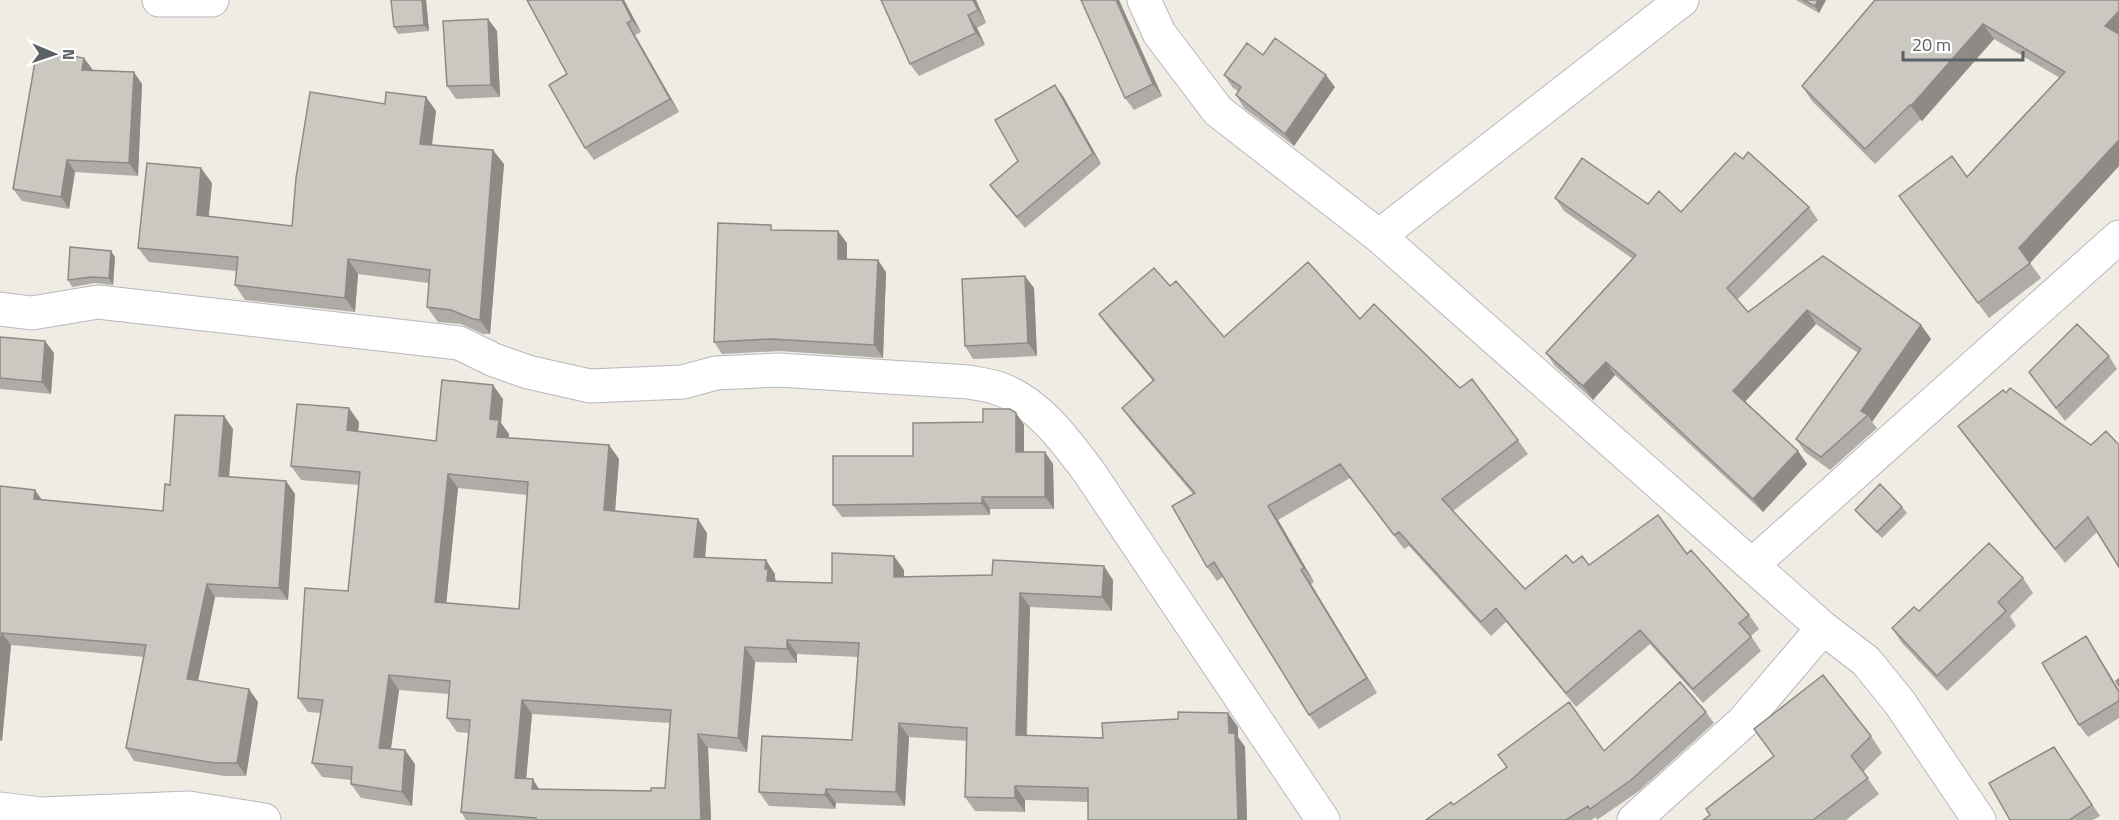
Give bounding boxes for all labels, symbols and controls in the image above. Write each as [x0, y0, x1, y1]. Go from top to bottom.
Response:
north arrow [24, 24, 84, 84]
scale bar [1903, 24, 2023, 62]
text: 20 m [1912, 31, 1951, 58]
text: N [57, 49, 81, 60]

